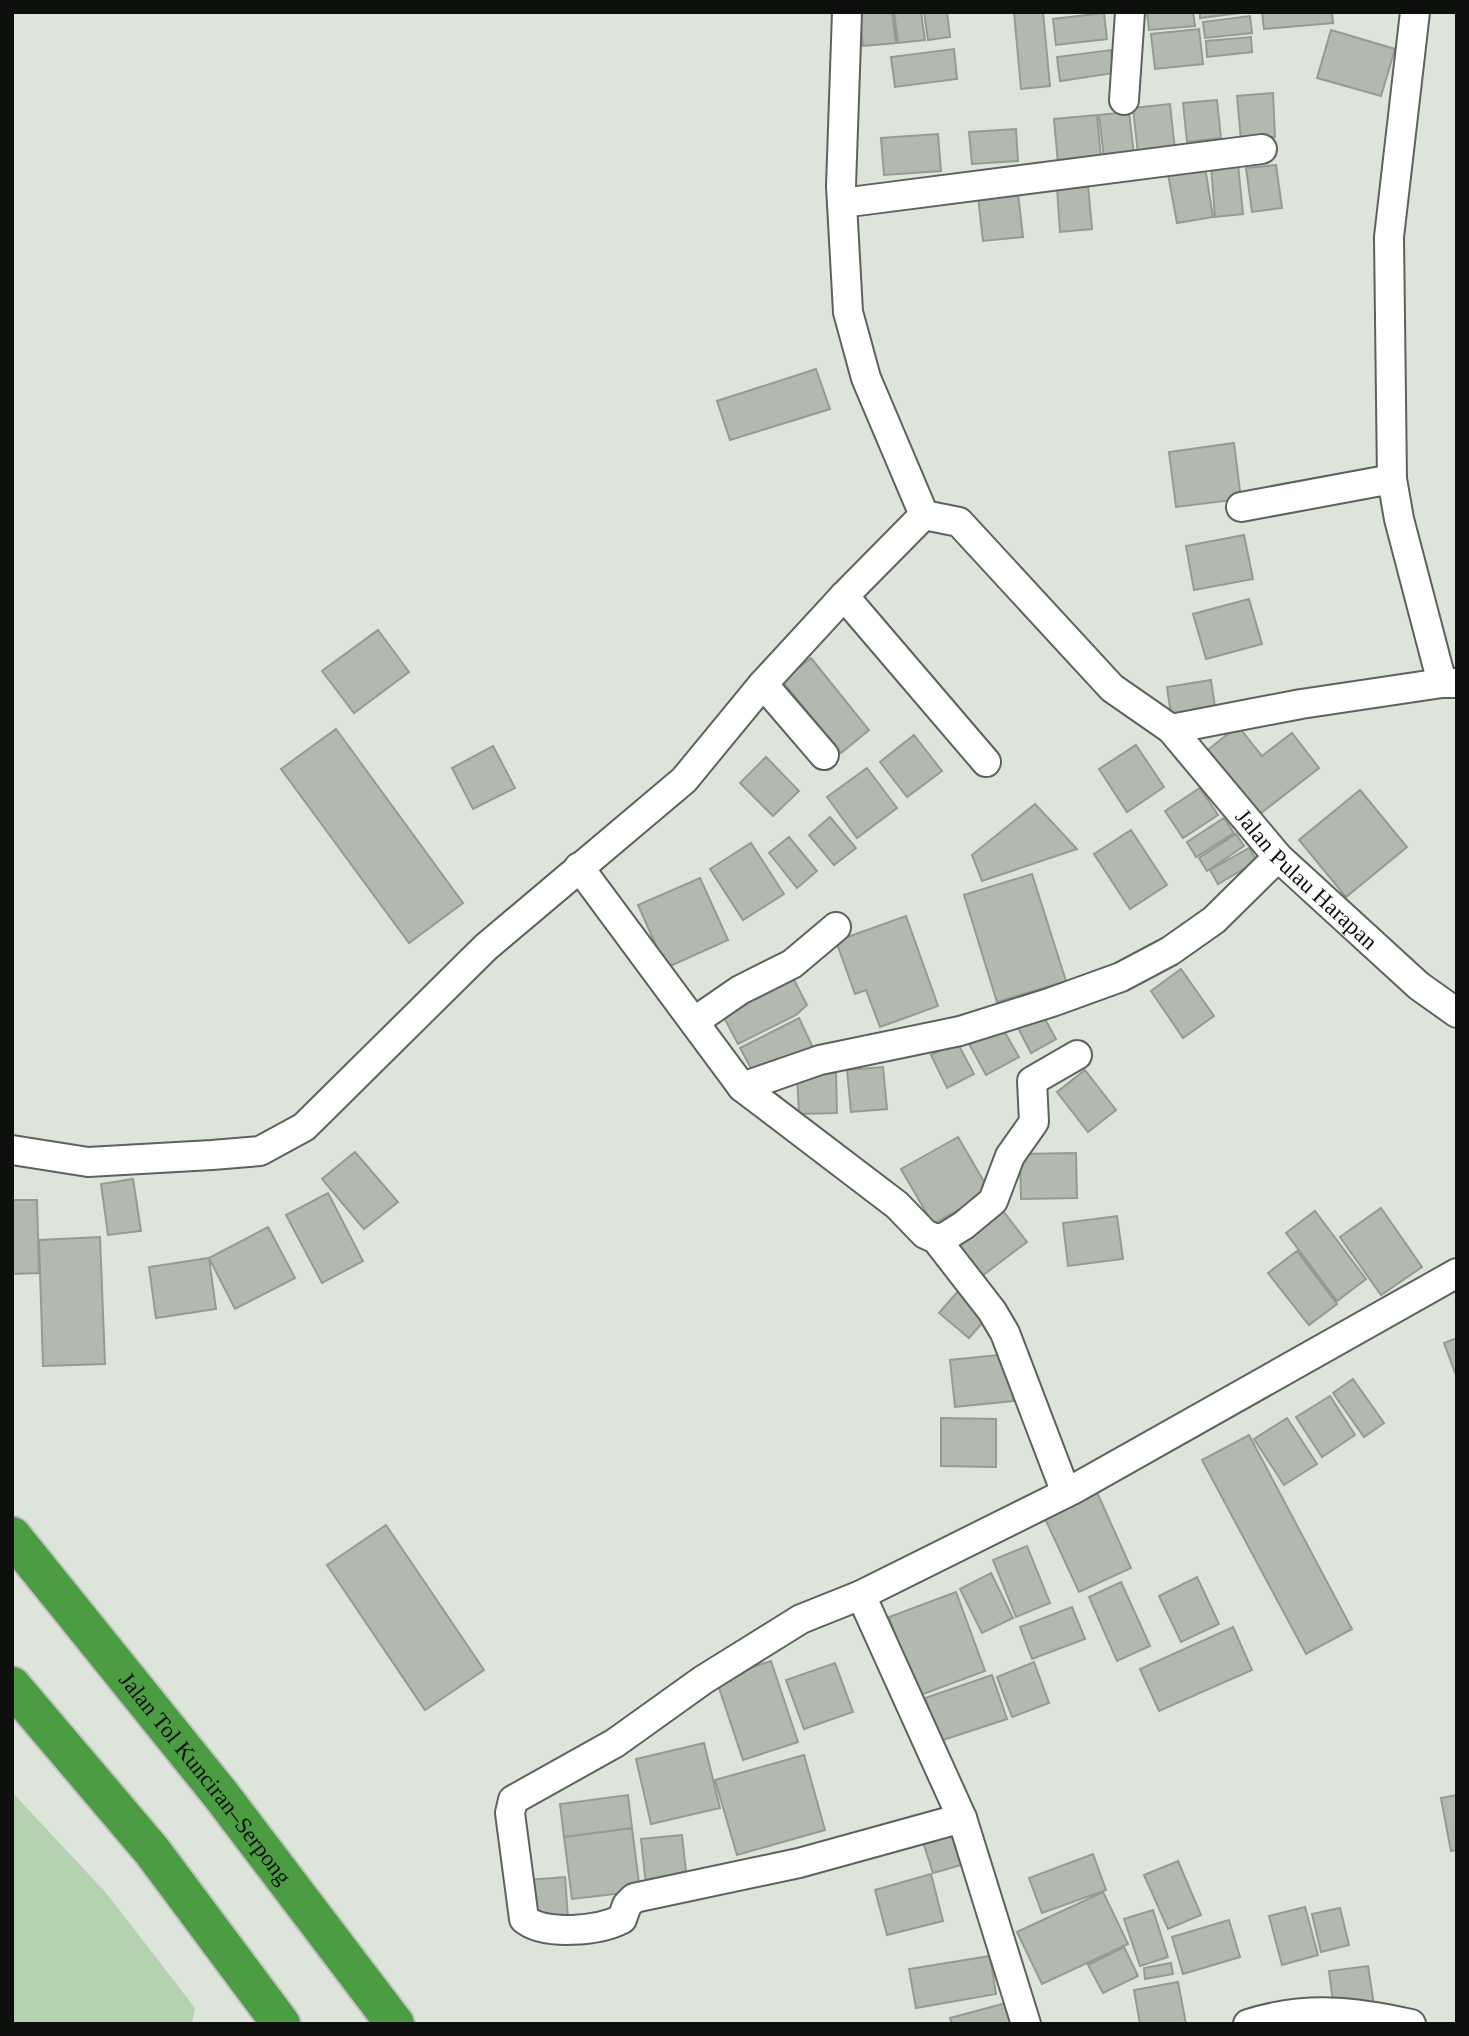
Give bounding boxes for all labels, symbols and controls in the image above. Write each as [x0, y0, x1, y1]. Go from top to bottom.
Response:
street label: Jalan Pulau Harapan [1231, 804, 1383, 955]
street label: Jalan Tol Kunciran–Serpong [115, 1667, 297, 1889]

